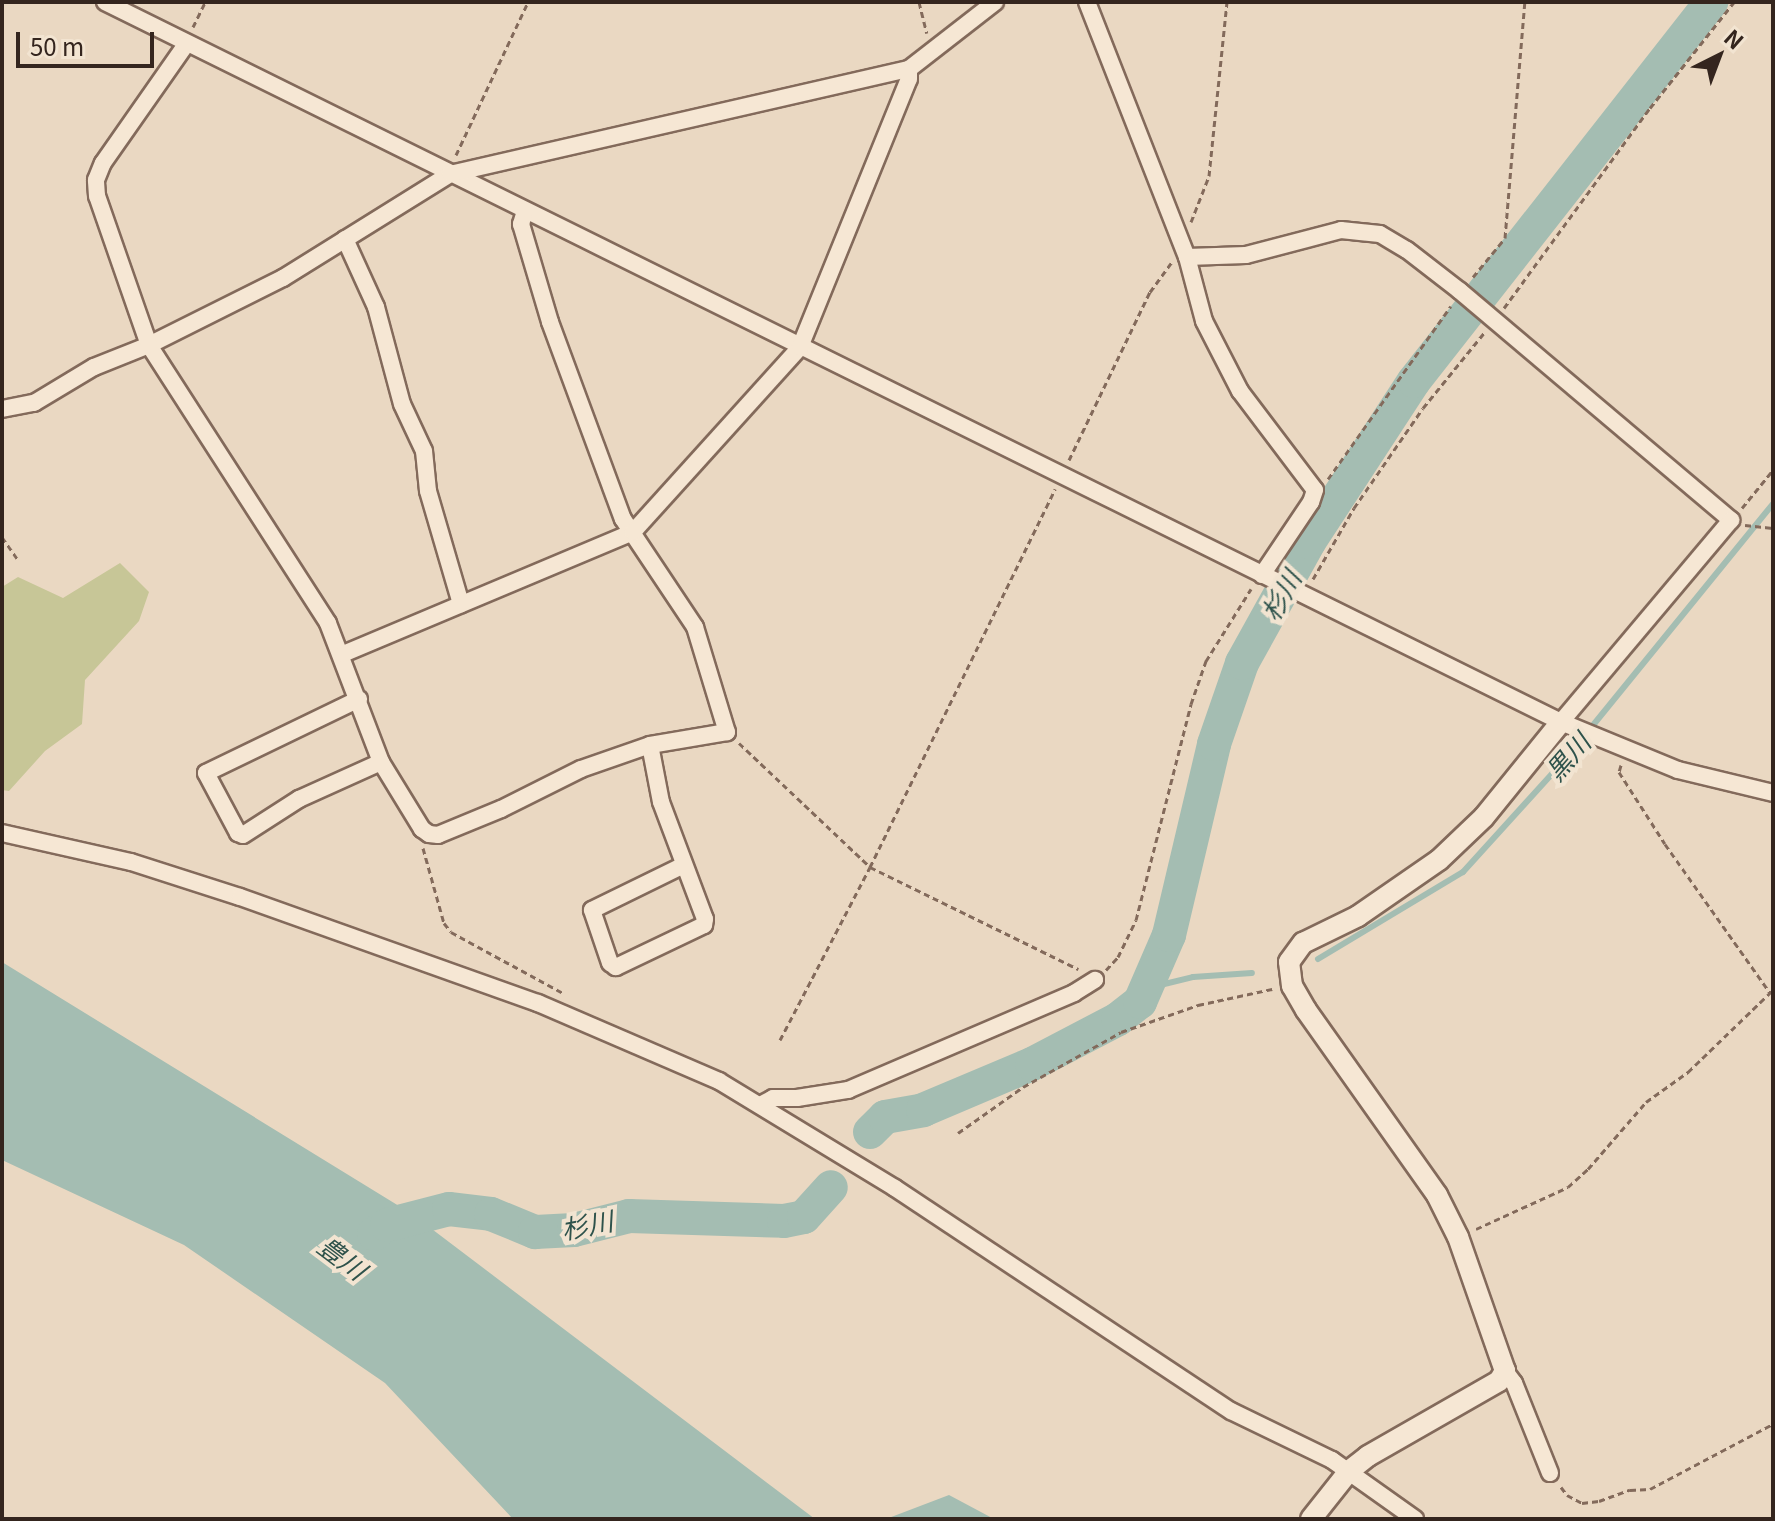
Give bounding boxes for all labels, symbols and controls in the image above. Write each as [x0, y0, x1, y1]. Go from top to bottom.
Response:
scale bar [20, 16, 158, 66]
north arrow [1679, 16, 1759, 96]
text: N [1718, 21, 1752, 56]
text: 50 m [30, 28, 84, 63]
water label: 杉川 [1254, 565, 1306, 625]
water label: 黒川 [1538, 726, 1596, 786]
water label: 杉川 [559, 1204, 615, 1244]
water label: 豊川 [313, 1229, 373, 1285]

